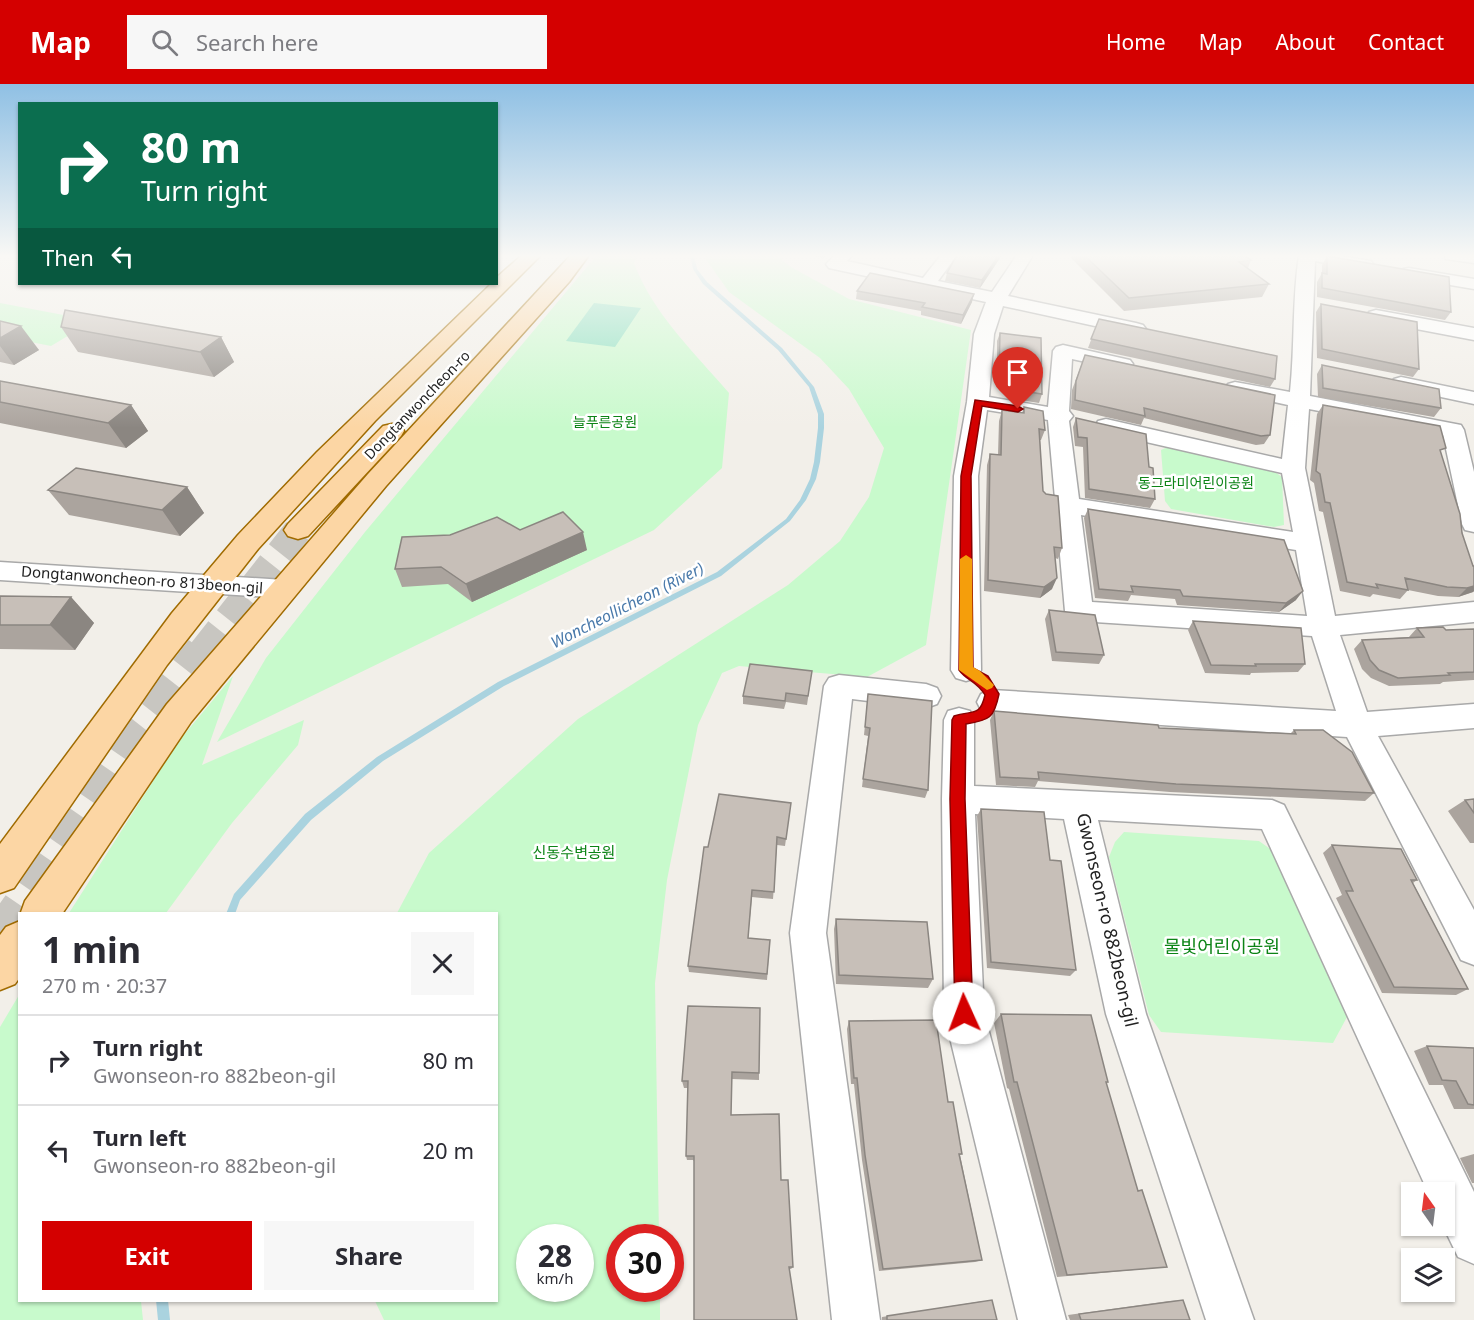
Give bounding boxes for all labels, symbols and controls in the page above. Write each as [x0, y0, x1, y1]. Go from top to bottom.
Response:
search box [127, 15, 547, 69]
text: Map [30, 23, 91, 61]
icon: search [148, 26, 181, 59]
text: Search here [196, 27, 318, 57]
text: Home [1106, 28, 1166, 56]
text: Map [1199, 28, 1242, 56]
text: About [1275, 28, 1335, 56]
text: Contact [1368, 28, 1444, 56]
text: 80 m [141, 118, 241, 175]
icon: right [42, 126, 120, 204]
text: Turn right [141, 172, 267, 209]
icon: left [106, 240, 139, 273]
text: Then [42, 242, 94, 272]
street label: Dongtanwoncheon-ro [360, 346, 474, 463]
pin [992, 347, 1043, 409]
icon: arrive [1001, 356, 1034, 389]
park label: 늘푸른공원 [573, 412, 637, 431]
park label: 동그라미어린이공원 [1138, 473, 1254, 492]
water label: Woncheollicheon (River) [547, 557, 707, 653]
street label: Dongtanwoncheon-ro 813beon-gil [21, 561, 264, 597]
street label: Gwonseon-ro 882beon-gil [1072, 810, 1144, 1029]
park label: 신동수변공원 [533, 842, 615, 862]
text: 1 min [42, 925, 141, 974]
button: close [411, 932, 474, 995]
park label: 물빛어린이공원 [1164, 934, 1280, 958]
text: 270 m · 20:37 [42, 972, 167, 999]
position arrow [932, 981, 996, 1045]
text: Turn right [93, 1032, 203, 1062]
icon: right [42, 1044, 75, 1077]
text: 80 m [423, 1045, 474, 1075]
text: Gwonseon-ro 882beon-gil [93, 1062, 336, 1089]
text: Turn left [93, 1122, 187, 1152]
icon: left [42, 1134, 75, 1167]
text: 20 m [423, 1135, 474, 1165]
text: Gwonseon-ro 882beon-gil [93, 1152, 336, 1179]
north arrow [1401, 1182, 1455, 1236]
map controls [1401, 1182, 1455, 1302]
button: Exit [42, 1221, 252, 1290]
button: Share [264, 1221, 474, 1290]
speed limit sign: 30 [606, 1224, 684, 1302]
text: 28 [538, 1235, 572, 1276]
button: layers [1401, 1248, 1455, 1302]
text: km/h [537, 1268, 573, 1288]

